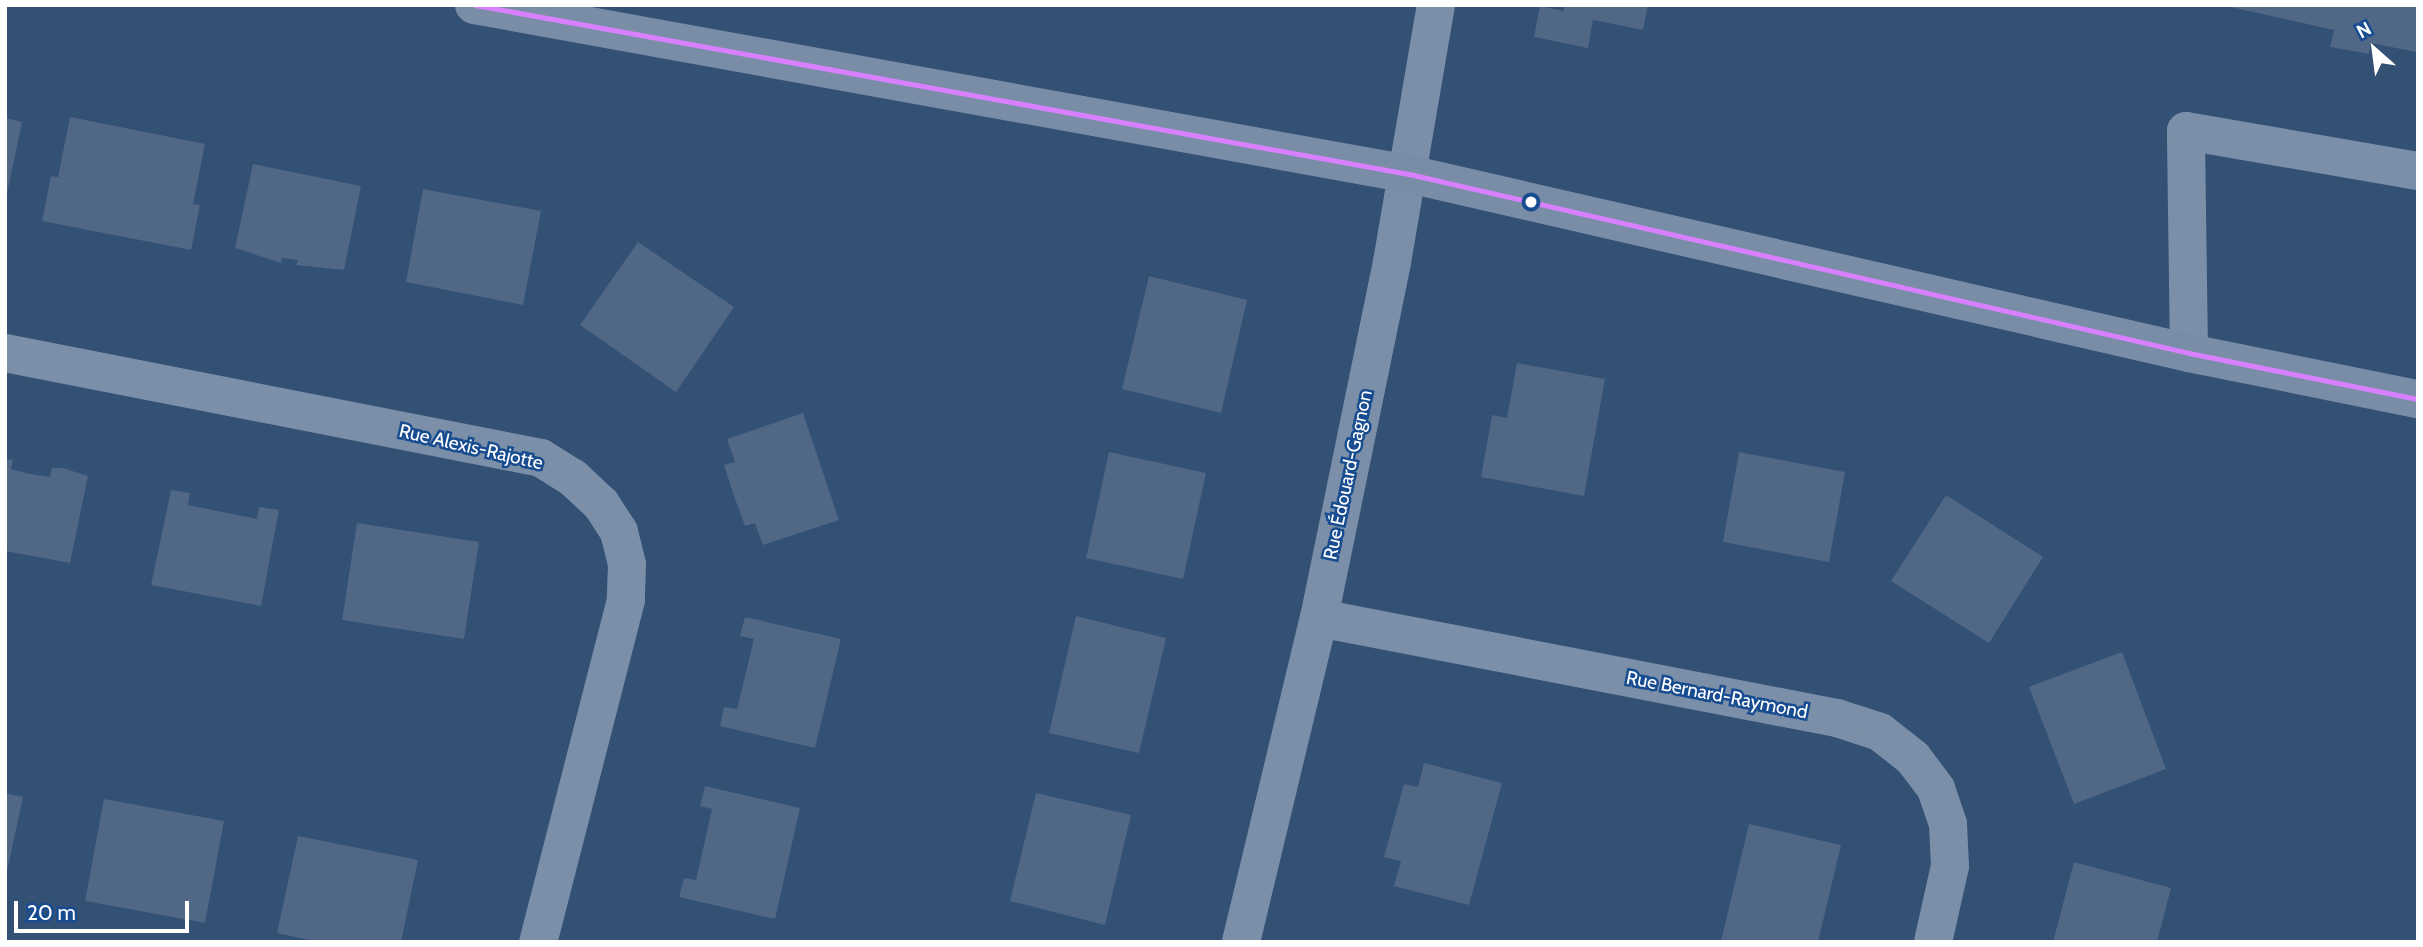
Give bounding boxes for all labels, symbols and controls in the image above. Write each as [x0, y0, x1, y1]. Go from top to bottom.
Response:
north arrow [2339, 14, 2409, 84]
text: N [2353, 17, 2375, 43]
unlabelled marker [1524, 195, 1538, 209]
street label: Rue Édouard-Gagnon [1319, 388, 1377, 562]
street label: Rue Alexis-Rajotte [397, 419, 545, 475]
street label: Rue Bernard-Raymond [1624, 666, 1810, 724]
scale bar [18, 888, 192, 932]
text: 20 m [27, 900, 76, 925]

